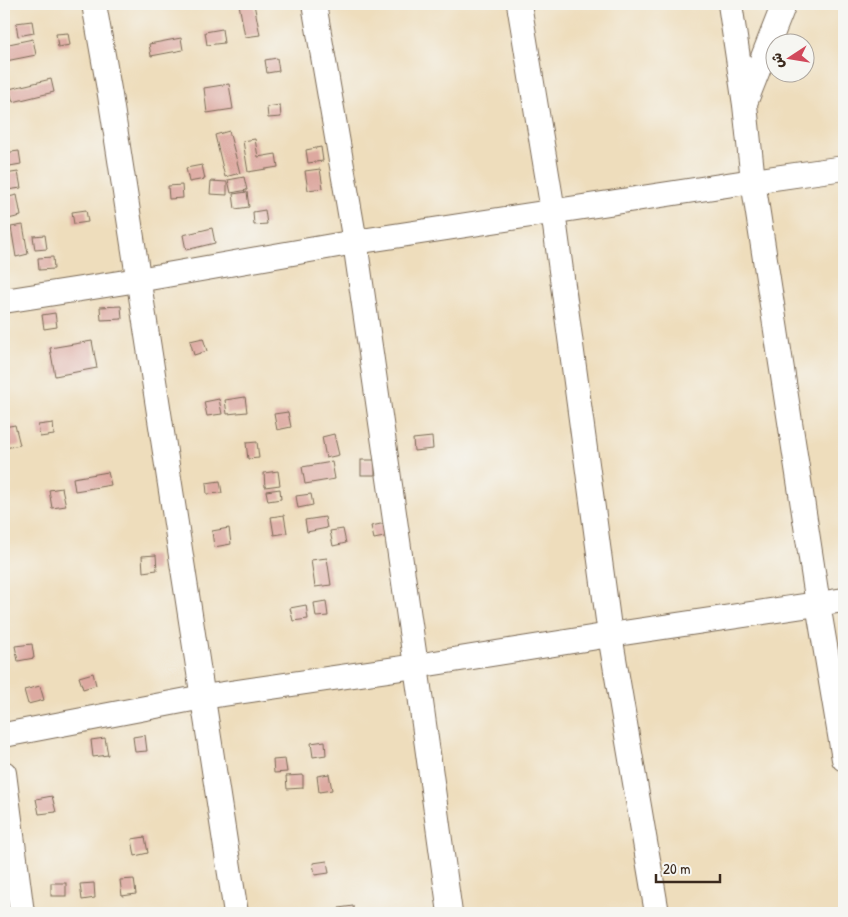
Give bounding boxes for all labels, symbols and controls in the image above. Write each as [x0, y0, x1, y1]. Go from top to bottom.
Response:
north arrow [766, 32, 816, 82]
text: ش [766, 51, 788, 70]
scale bar [656, 852, 719, 884]
text: 20 m [663, 858, 690, 879]

